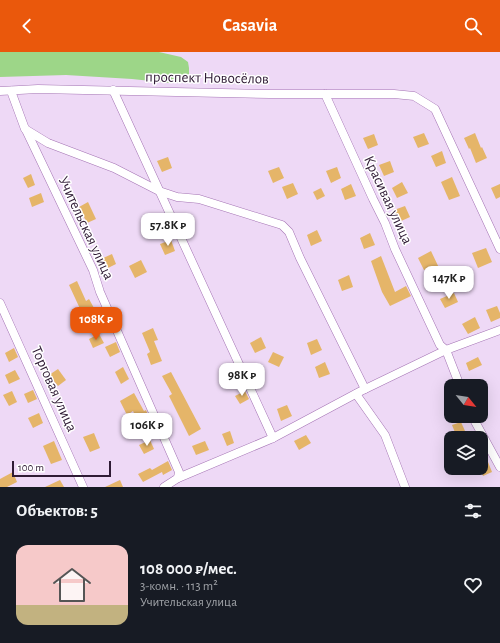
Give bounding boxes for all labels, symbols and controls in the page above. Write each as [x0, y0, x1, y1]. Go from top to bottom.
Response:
icon: back [16, 15, 38, 37]
icon: search [462, 15, 484, 37]
text: Casavia [223, 17, 277, 35]
street label: проспект Новосёлов [145, 69, 269, 87]
street label: Красивая улица [361, 154, 415, 247]
street label: Учительская улица [56, 174, 117, 282]
pin: 57.8K ₽ [131, 213, 205, 247]
text: 57.8K ₽ [150, 219, 186, 232]
pin: 147K ₽ [416, 266, 482, 300]
text: 147K ₽ [433, 272, 465, 285]
pin: 108K ₽ [63, 307, 129, 341]
text: 108K ₽ [79, 313, 113, 326]
street label: Торговая улица [29, 344, 80, 434]
pin: 98K ₽ [214, 363, 270, 397]
text: 98K ₽ [228, 369, 256, 382]
north arrow [444, 379, 488, 423]
map controls [444, 379, 488, 475]
pin: 106K ₽ [114, 413, 180, 447]
text: 106K ₽ [130, 419, 164, 432]
button: layers [444, 431, 488, 475]
scale bar [12, 459, 111, 478]
text: 100 m [18, 462, 44, 473]
icon: filters [462, 500, 484, 522]
text: Объектов: 5 [16, 502, 98, 519]
text: 108 000 ₽/мес. [140, 560, 237, 577]
icon: home [48, 561, 96, 609]
icon: heart [462, 574, 484, 596]
text: 3-комн. · 113 m² [140, 580, 218, 593]
text: Учительская улица [140, 596, 237, 609]

